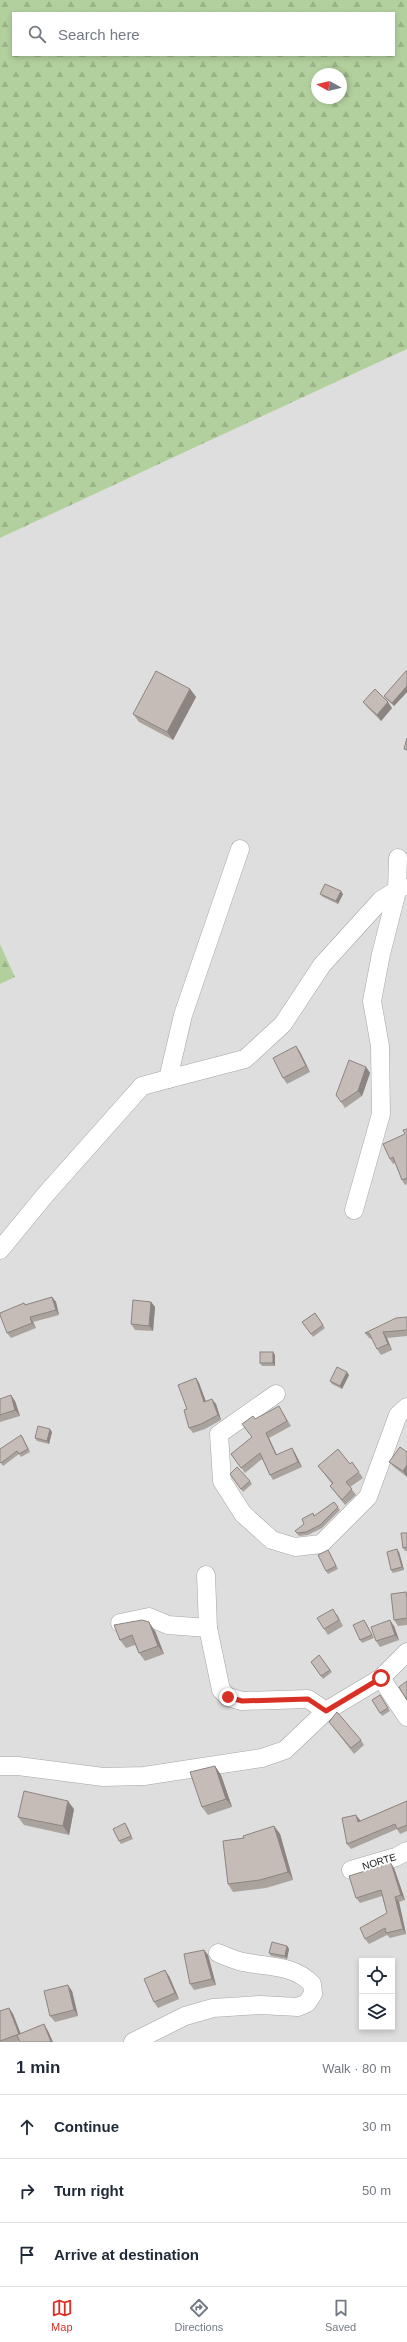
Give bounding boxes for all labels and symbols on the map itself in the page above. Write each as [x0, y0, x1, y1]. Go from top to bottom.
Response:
north arrow [311, 68, 347, 104]
route start [372, 1669, 390, 1687]
route end [219, 1688, 237, 1706]
street label: NORTE [361, 1851, 398, 1872]

